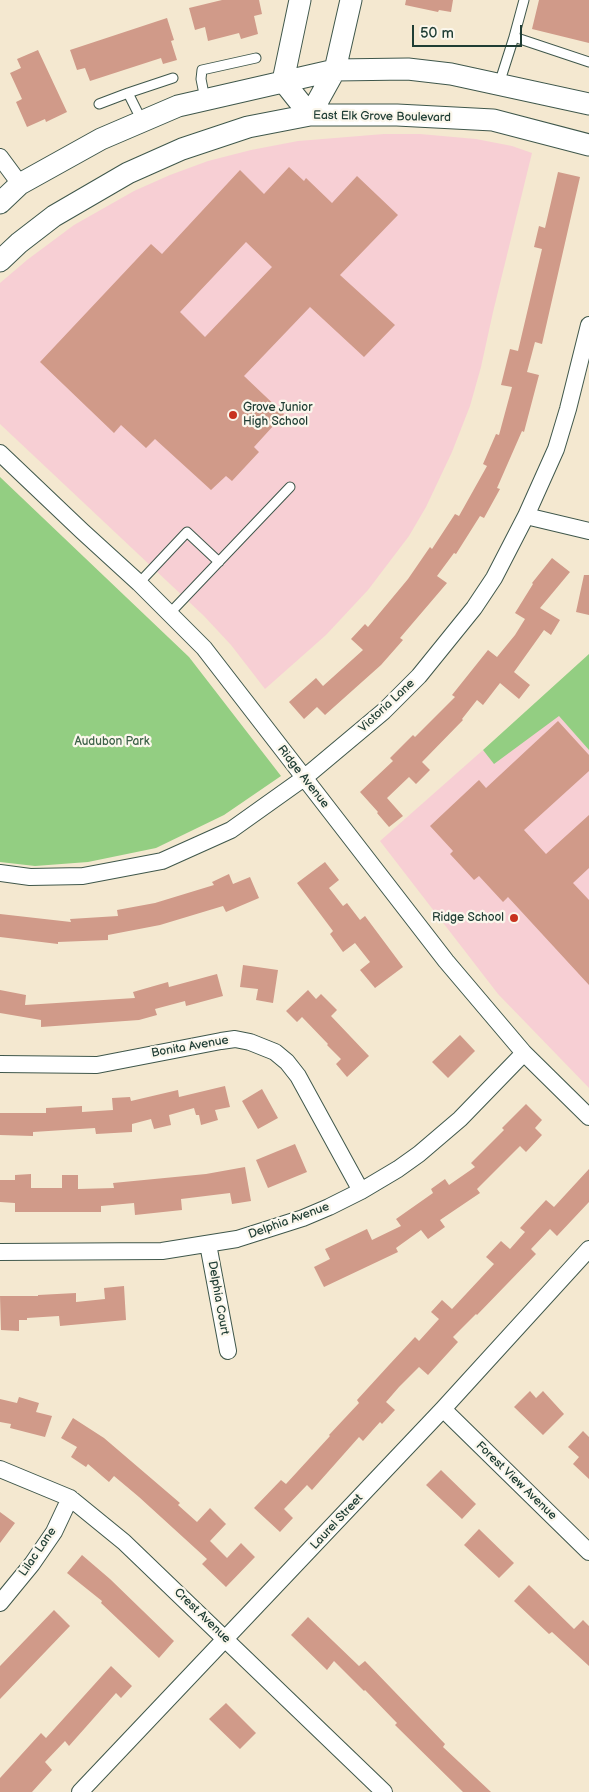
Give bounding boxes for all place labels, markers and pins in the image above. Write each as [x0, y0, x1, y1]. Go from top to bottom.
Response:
place label: Grove Junior High School [243, 401, 312, 429]
marker: Grove Junior High School [227, 409, 239, 421]
place label: Ridge School [432, 911, 504, 925]
marker: Ridge School [508, 912, 520, 924]

